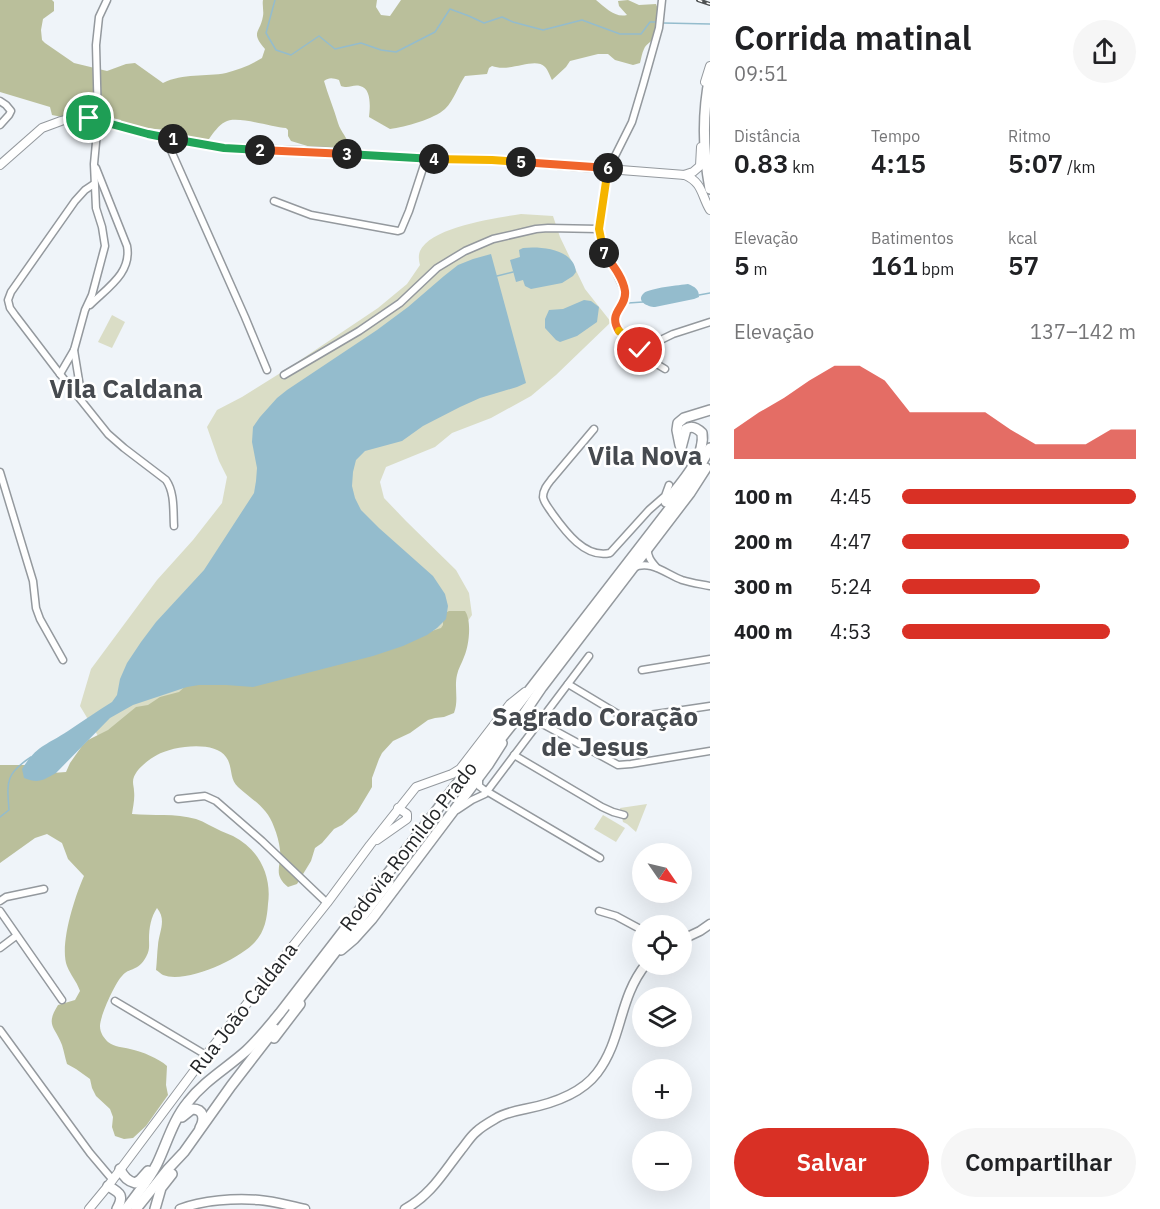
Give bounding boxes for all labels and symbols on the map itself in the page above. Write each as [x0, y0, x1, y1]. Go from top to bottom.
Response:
pin [63, 92, 114, 143]
pin: 1 [158, 124, 188, 154]
pin: 2 [245, 135, 275, 165]
pin: 3 [332, 139, 362, 169]
pin: 4 [419, 144, 449, 174]
pin: 5 [506, 147, 536, 177]
pin: 6 [593, 153, 623, 183]
pin: 7 [589, 238, 619, 268]
pin [614, 324, 665, 375]
district label: Vila Caldana [49, 371, 203, 405]
district label: Vila Nova [588, 438, 703, 472]
district label: Sagrado Coração de Jesus [492, 699, 698, 763]
street label: Rodovia Romildo Prado [333, 756, 483, 936]
north arrow [632, 843, 692, 903]
street label: Rua João Caldana [183, 936, 303, 1080]

